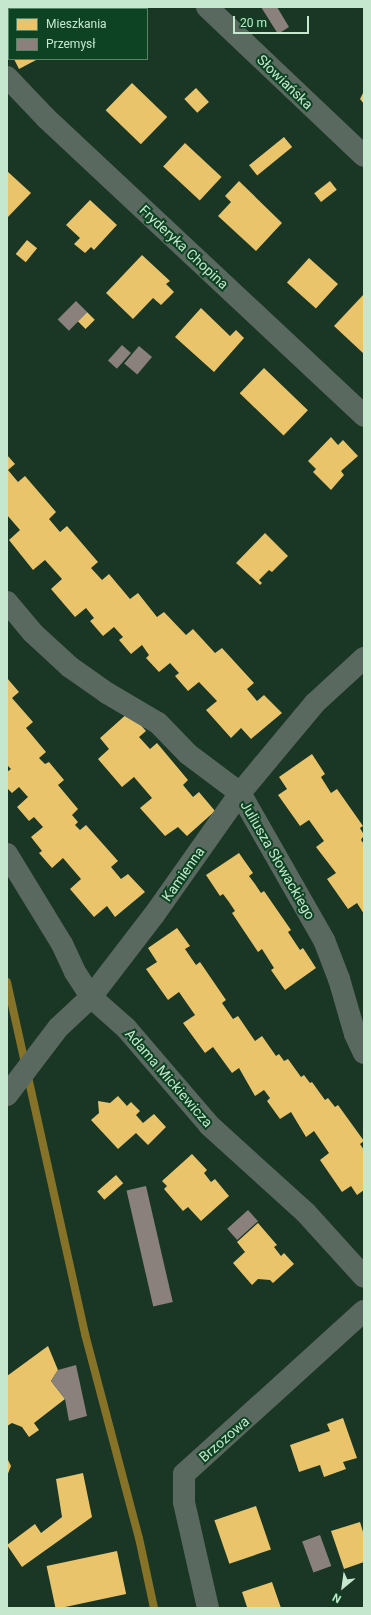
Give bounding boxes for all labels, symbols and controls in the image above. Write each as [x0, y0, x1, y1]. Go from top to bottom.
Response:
legend [8, 8, 148, 60]
scale bar [235, 8, 311, 34]
text: 20 m [240, 16, 267, 30]
text: Mieszkania [46, 17, 107, 31]
text: Przemysł [46, 37, 96, 51]
street label: Słowiańska [254, 51, 316, 113]
street label: Fryderyka Chopina [136, 202, 232, 292]
street label: Juliusza Słowackiego [237, 798, 319, 922]
street label: Kamienna [158, 844, 208, 904]
street label: Adama Mickiewicza [122, 1025, 216, 1131]
street label: Brzozowa [195, 1413, 253, 1465]
north arrow [323, 1567, 363, 1607]
text: N [330, 1590, 343, 1606]

